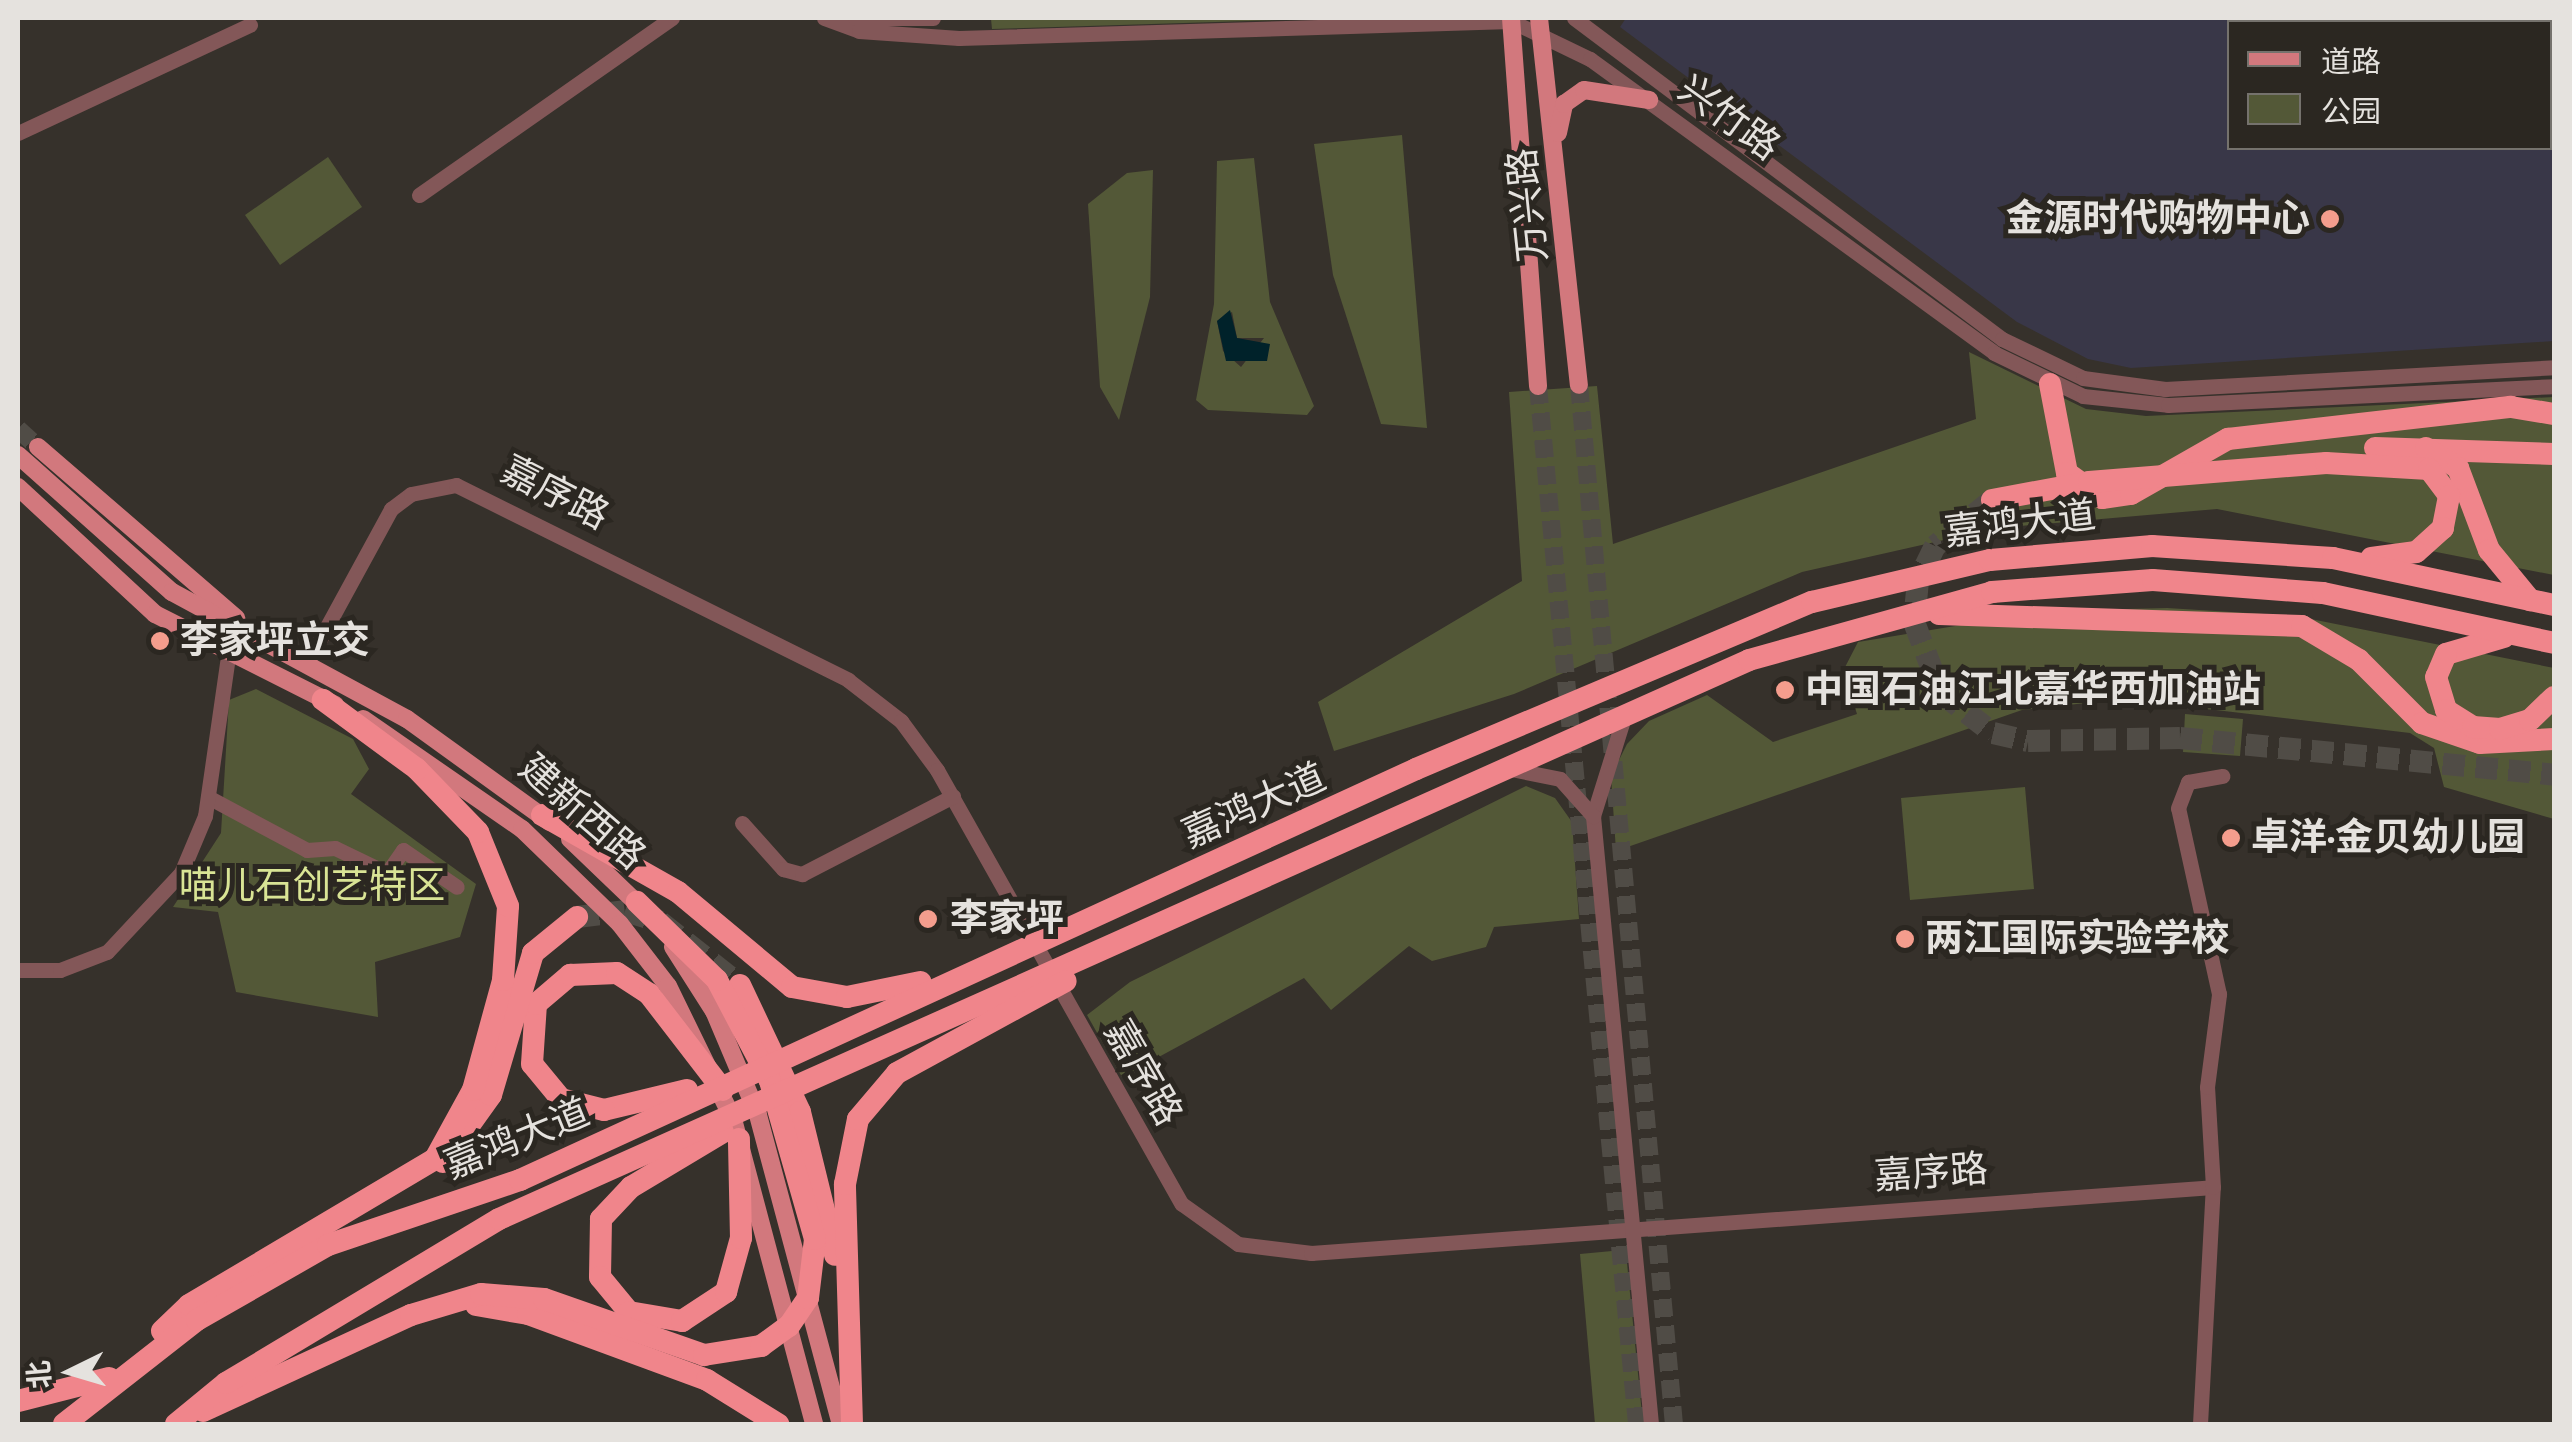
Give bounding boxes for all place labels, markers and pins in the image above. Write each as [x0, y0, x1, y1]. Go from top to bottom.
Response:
place label: 金源时代购物中心 [2006, 196, 2310, 242]
marker: 金源时代购物中心 [2319, 208, 2341, 230]
place label: 李家坪立交 [180, 618, 370, 664]
marker: 李家坪立交 [149, 630, 171, 652]
place label: 中国石油江北嘉华西加油站 [1805, 667, 2261, 713]
marker: 中国石油江北嘉华西加油站 [1774, 679, 1796, 701]
place label: 卓洋·金贝幼儿园 [2251, 815, 2525, 861]
marker: 卓洋·金贝幼儿园 [2220, 827, 2242, 849]
place label: 李家坪 [950, 896, 1064, 942]
marker: 李家坪 [915, 906, 941, 932]
place label: 两江国际实验学校 [1925, 916, 2229, 962]
marker: 两江国际实验学校 [1894, 928, 1916, 950]

